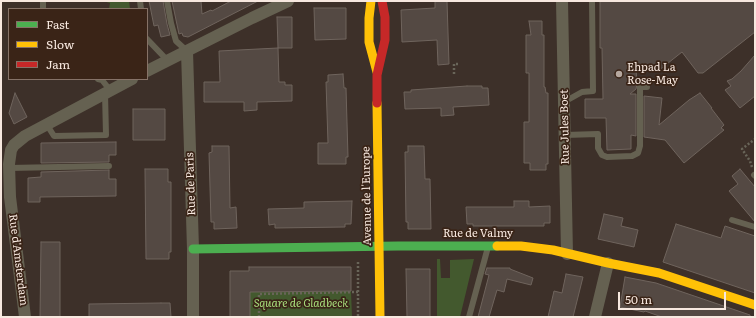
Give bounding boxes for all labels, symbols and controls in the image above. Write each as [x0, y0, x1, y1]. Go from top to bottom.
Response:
legend [8, 8, 148, 80]
text: Fast [46, 15, 69, 33]
text: Slow [46, 35, 74, 53]
text: Jam [46, 55, 70, 73]
place label: Ehpad La Rose-May [627, 61, 678, 87]
marker: Ehpad La Rose-May [614, 69, 624, 79]
street label: Rue Jules Boet [558, 89, 572, 165]
street label: Avenue de l'Europe [360, 146, 374, 246]
street label: Rue de Paris [183, 152, 199, 216]
street label: Rue d'Amsterdam [6, 213, 30, 307]
street label: Rue de Valmy [443, 227, 513, 241]
scale bar [620, 284, 728, 310]
text: 50 m [625, 290, 652, 308]
park label: Square de Gladbeck [254, 297, 348, 311]

